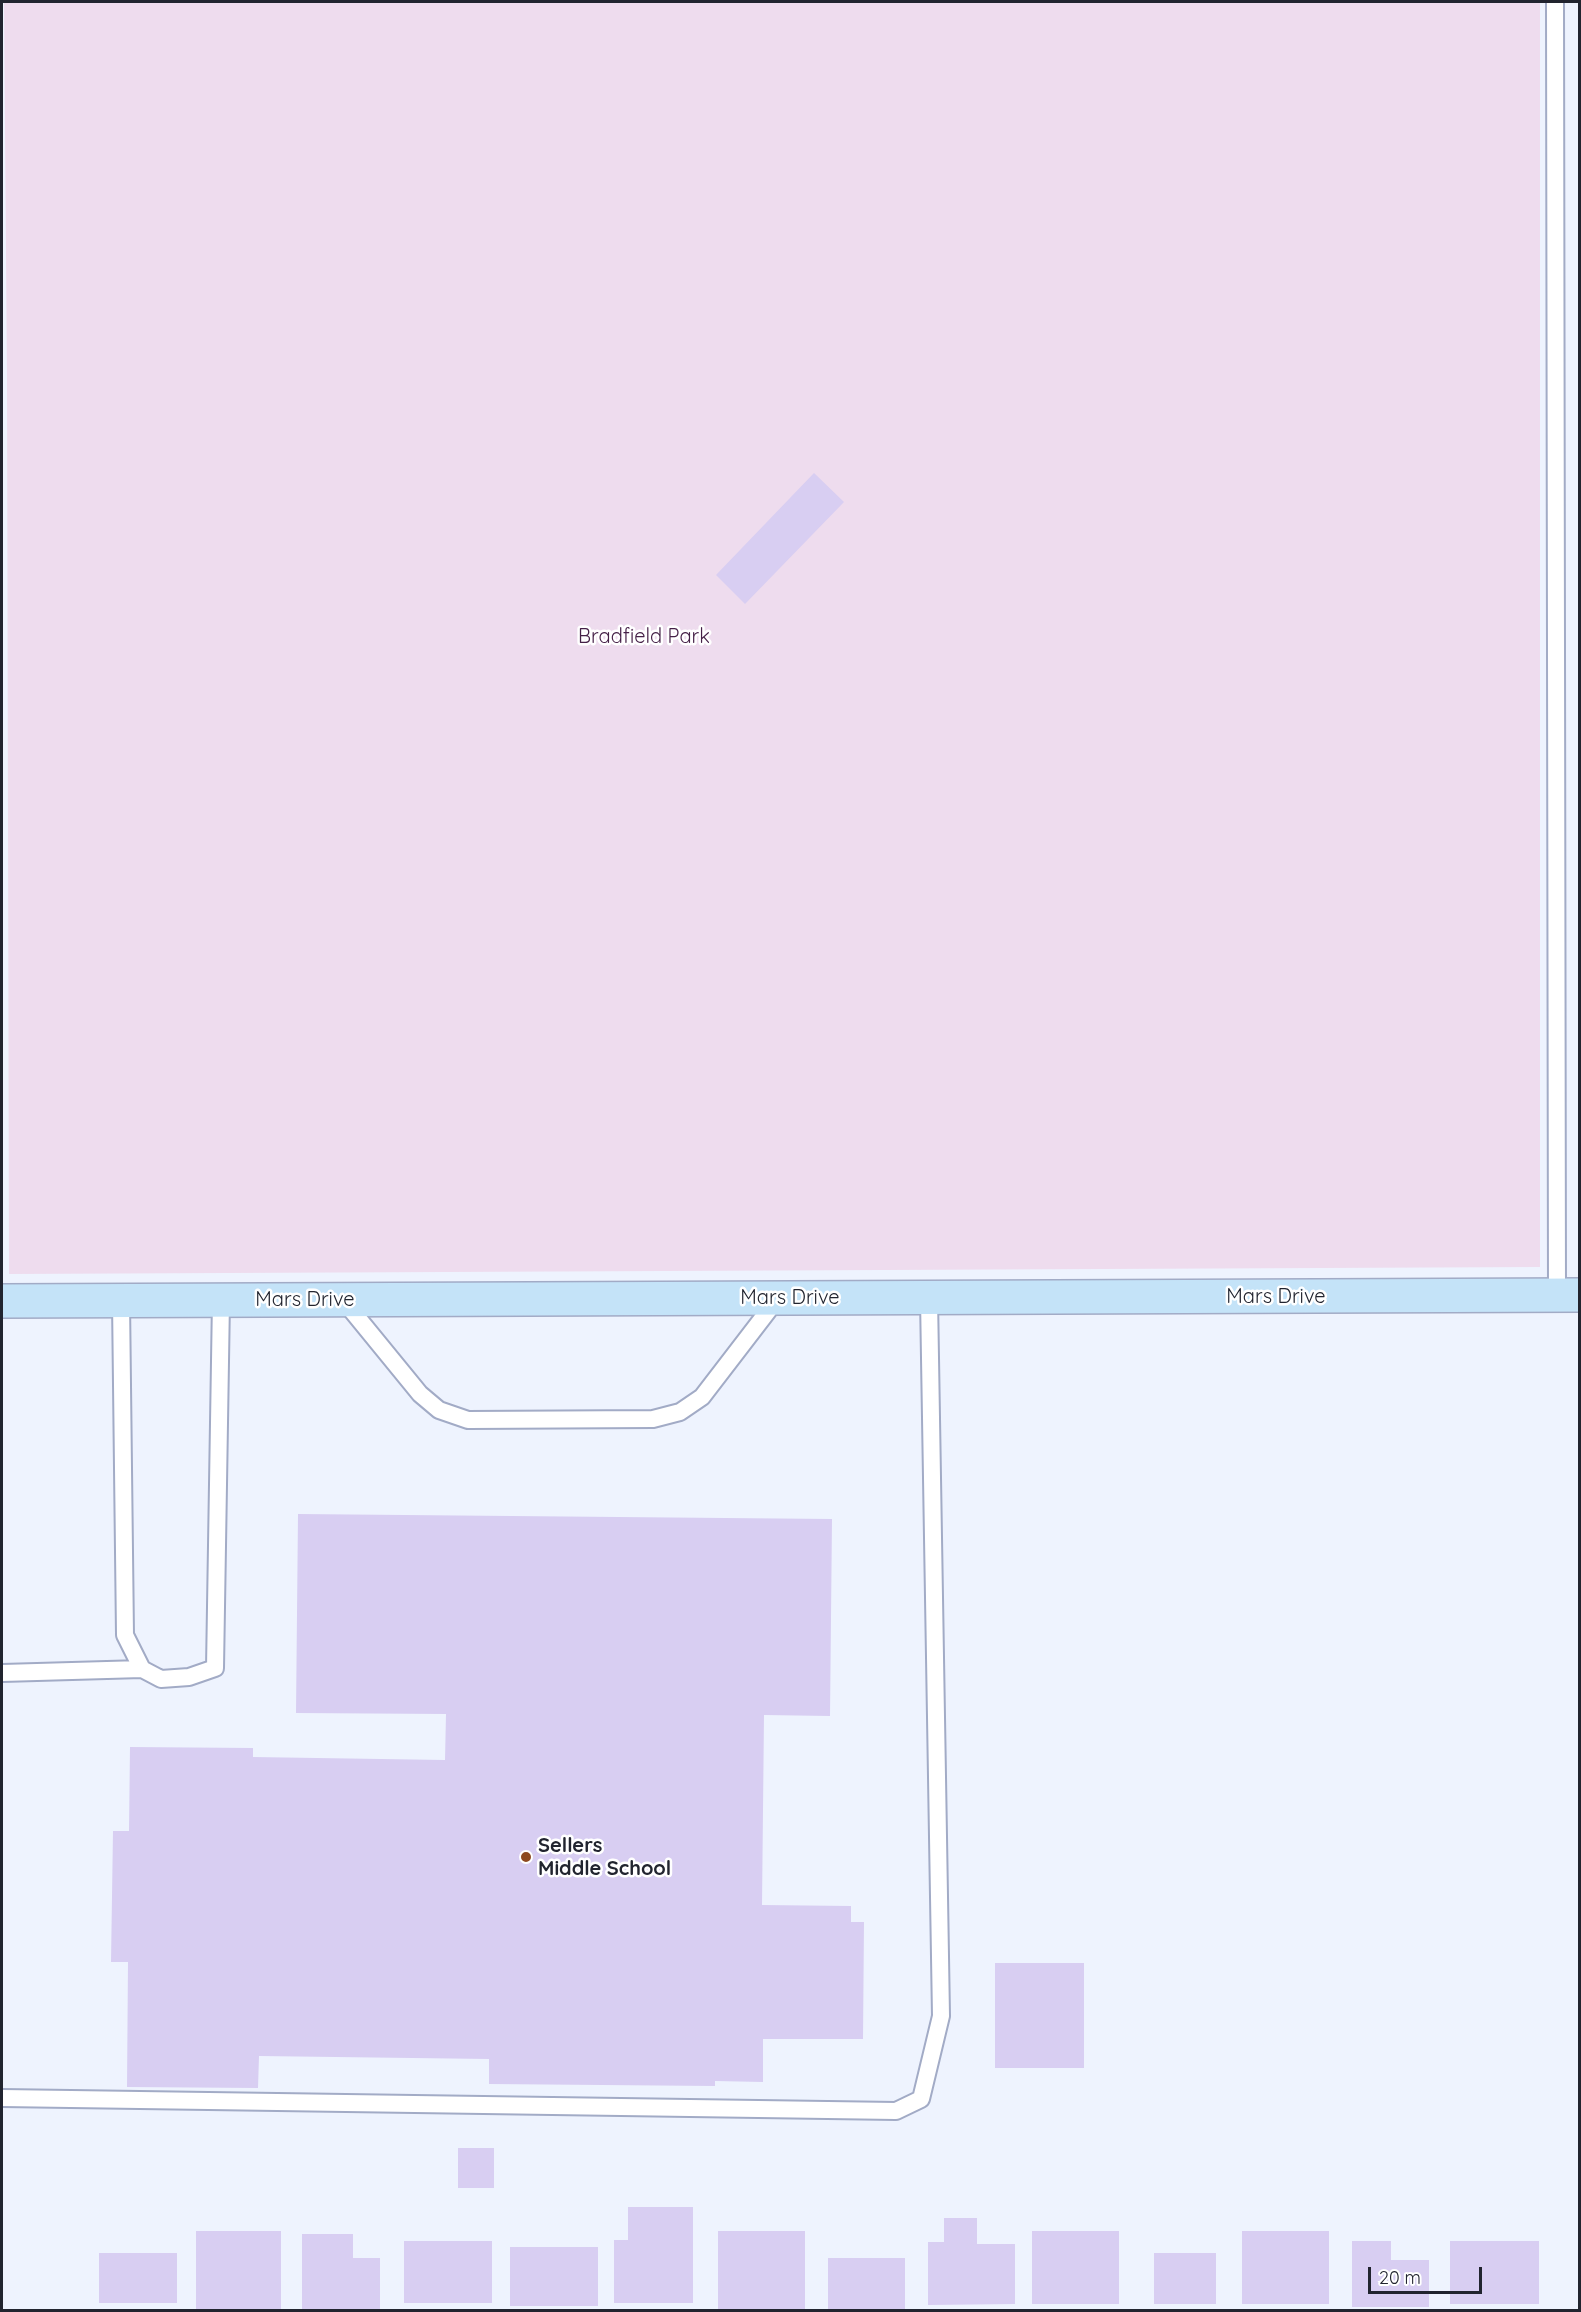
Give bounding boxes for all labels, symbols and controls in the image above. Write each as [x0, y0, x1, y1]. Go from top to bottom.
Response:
park label: Bradfield Park [578, 625, 710, 649]
street label: Mars Drive [1226, 1285, 1326, 1309]
street label: Mars Drive [740, 1286, 840, 1310]
street label: Mars Drive [255, 1288, 355, 1312]
place label: Sellers Middle School [538, 1834, 671, 1881]
marker: Sellers Middle School [519, 1850, 533, 1864]
scale bar [1371, 2255, 1485, 2293]
text: 20 m [1379, 2266, 1421, 2289]

